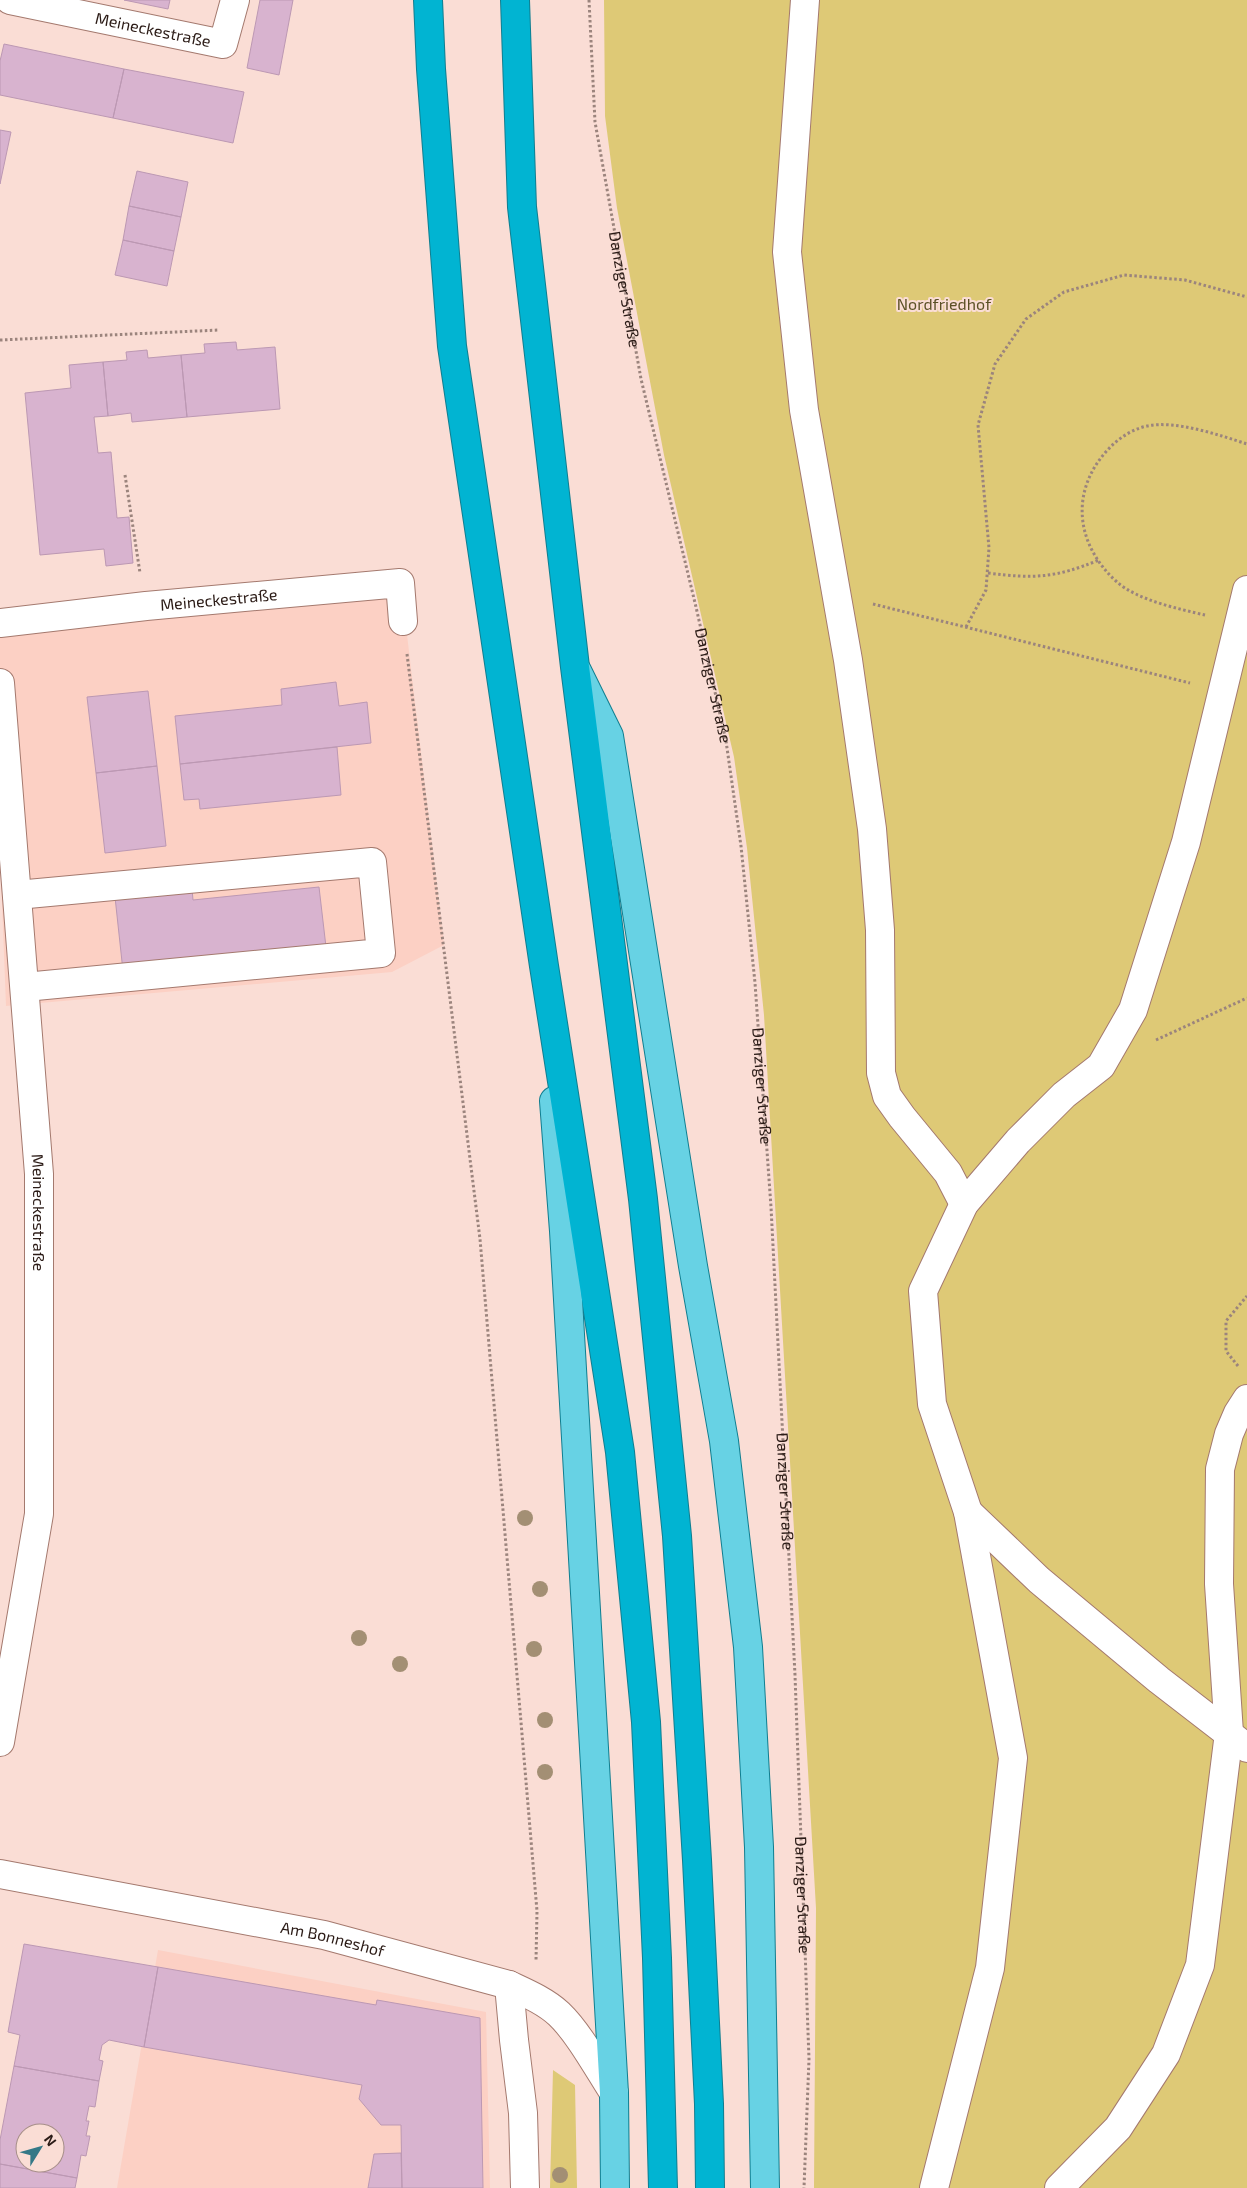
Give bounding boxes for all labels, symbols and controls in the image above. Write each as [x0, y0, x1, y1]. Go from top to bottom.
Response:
street label: Meineckestraße [94, 8, 213, 50]
street label: Danziger Straße [606, 230, 645, 349]
park label: Nordfriedhof [897, 294, 992, 313]
street label: Meineckestraße [159, 584, 278, 614]
street label: Danziger Straße [692, 626, 736, 745]
street label: Danziger Straße [749, 1026, 777, 1145]
street label: Meineckestraße [28, 1153, 49, 1271]
street label: Danziger Straße [774, 1432, 799, 1550]
street label: Danziger Straße [792, 1836, 815, 1954]
street label: Am Bonneshof [279, 1917, 388, 1960]
north arrow [15, 2123, 65, 2173]
text: N [41, 2131, 61, 2149]

